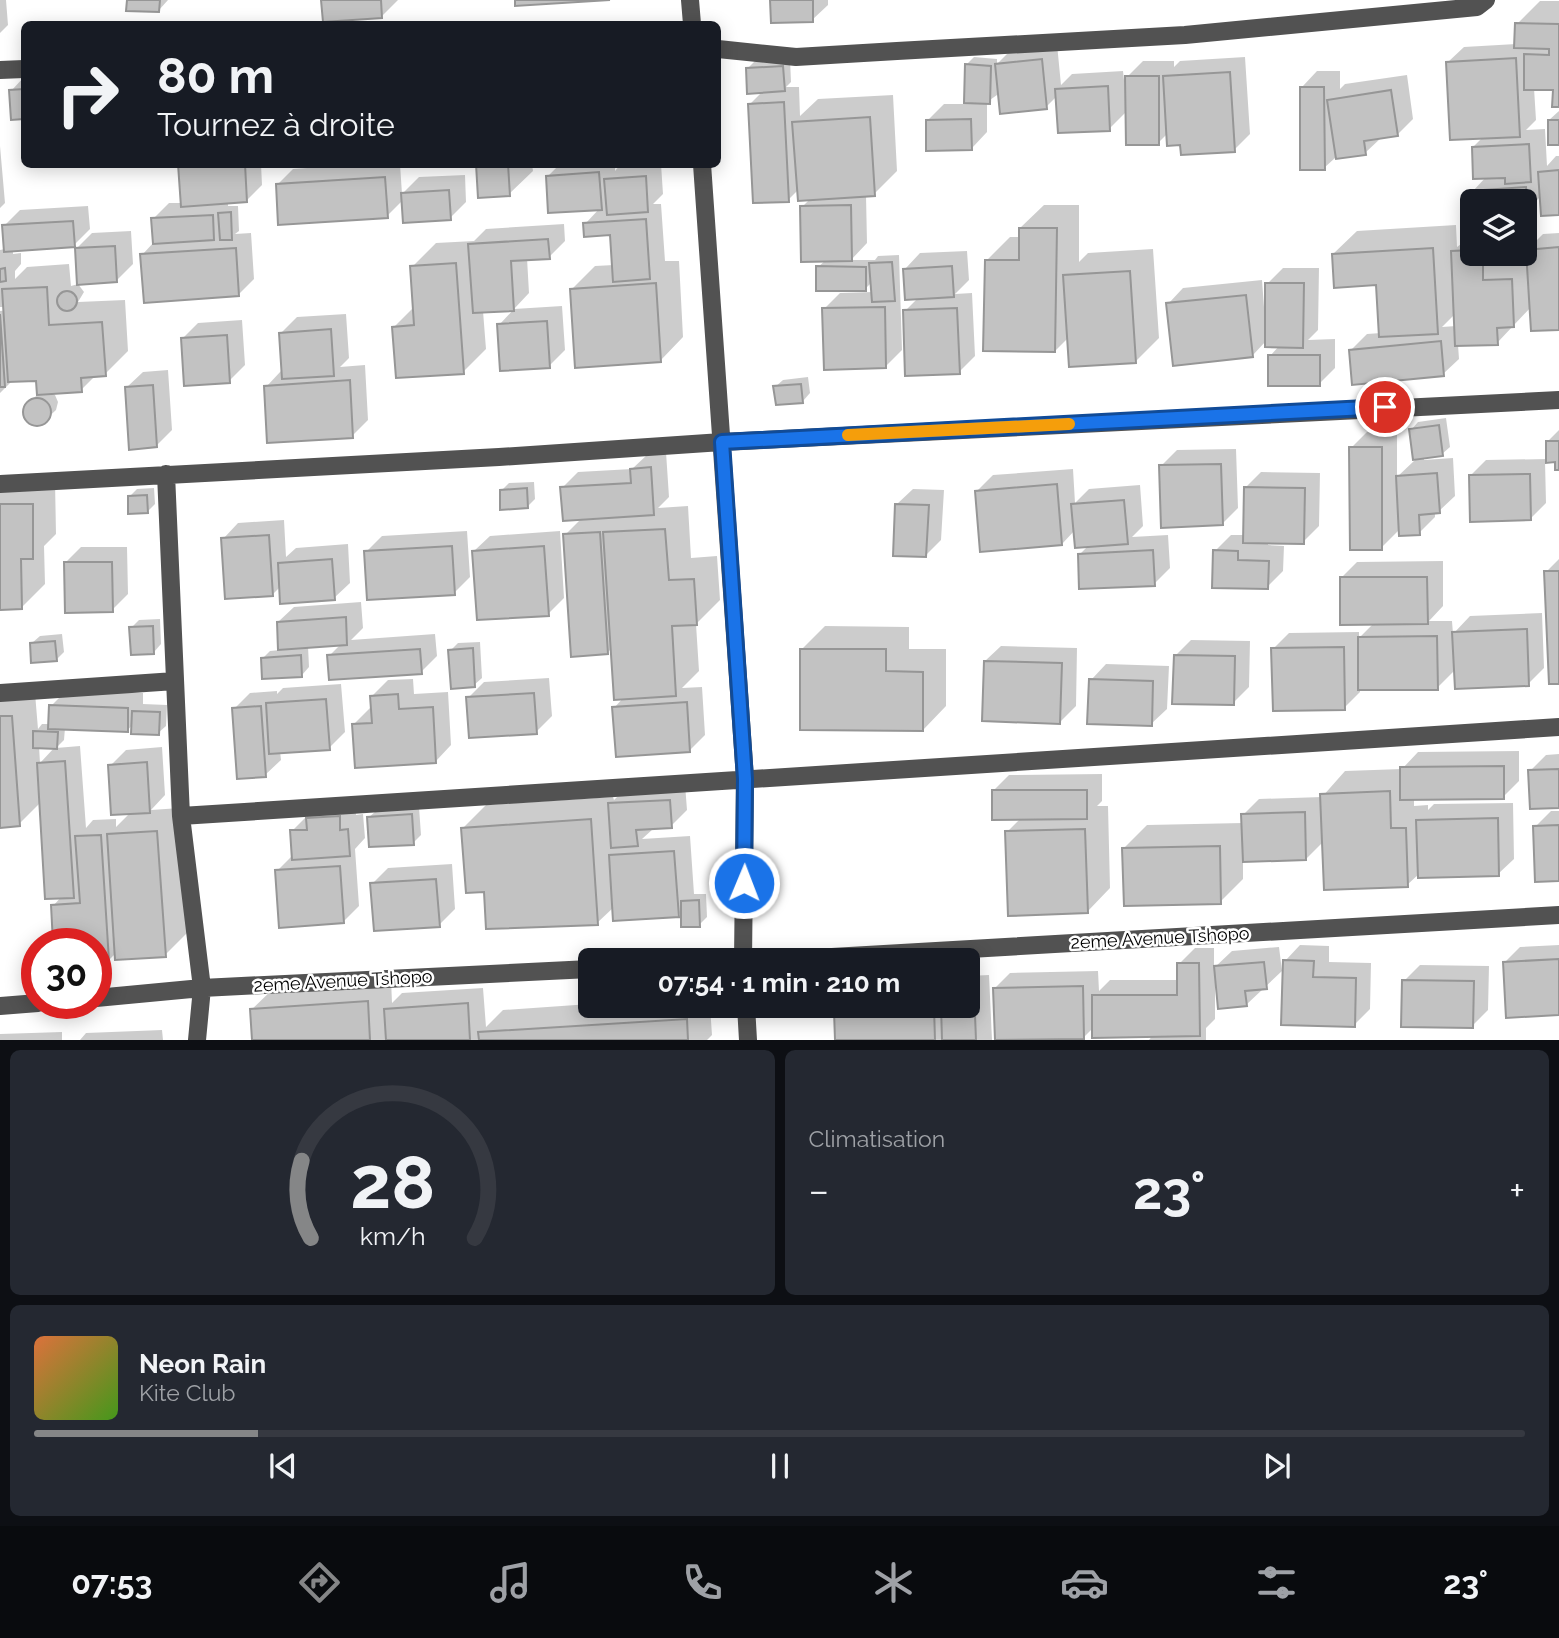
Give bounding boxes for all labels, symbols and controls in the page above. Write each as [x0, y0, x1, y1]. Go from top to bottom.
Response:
text: 80 m [157, 47, 274, 104]
icon: right [42, 49, 133, 140]
text: Tournez à droite [157, 106, 395, 143]
map controls [1460, 189, 1537, 266]
button: layers [1460, 189, 1537, 266]
pin [1355, 377, 1415, 437]
icon: arrive [1366, 388, 1404, 426]
position arrow [707, 846, 781, 920]
street label: 2eme Avenue Tshopo [1070, 922, 1250, 953]
speed limit sign: 30 [21, 928, 112, 1019]
street label: 2eme Avenue Tshopo [253, 965, 433, 996]
text: 07:54 · 1 min · 210 m [658, 968, 900, 998]
text: Climatisation [809, 1125, 945, 1152]
text: 28 [350, 1141, 435, 1226]
text: 23° [1133, 1160, 1205, 1221]
text: − [809, 1168, 829, 1213]
text: + [1509, 1168, 1525, 1213]
text: km/h [359, 1221, 425, 1251]
text: Neon Rain [139, 1349, 266, 1379]
text: Kite Club [139, 1379, 236, 1406]
icon: previous [264, 1447, 302, 1485]
icon: pause [761, 1447, 799, 1485]
icon: next [1258, 1447, 1296, 1485]
icon: directions [295, 1558, 344, 1607]
icon: music [486, 1558, 535, 1607]
icon: phone [678, 1558, 727, 1607]
icon: climate [869, 1558, 918, 1607]
icon: car [1060, 1558, 1109, 1607]
icon: filters [1252, 1558, 1301, 1607]
text: 07:53 [71, 1564, 152, 1601]
text: 23° [1443, 1564, 1488, 1601]

